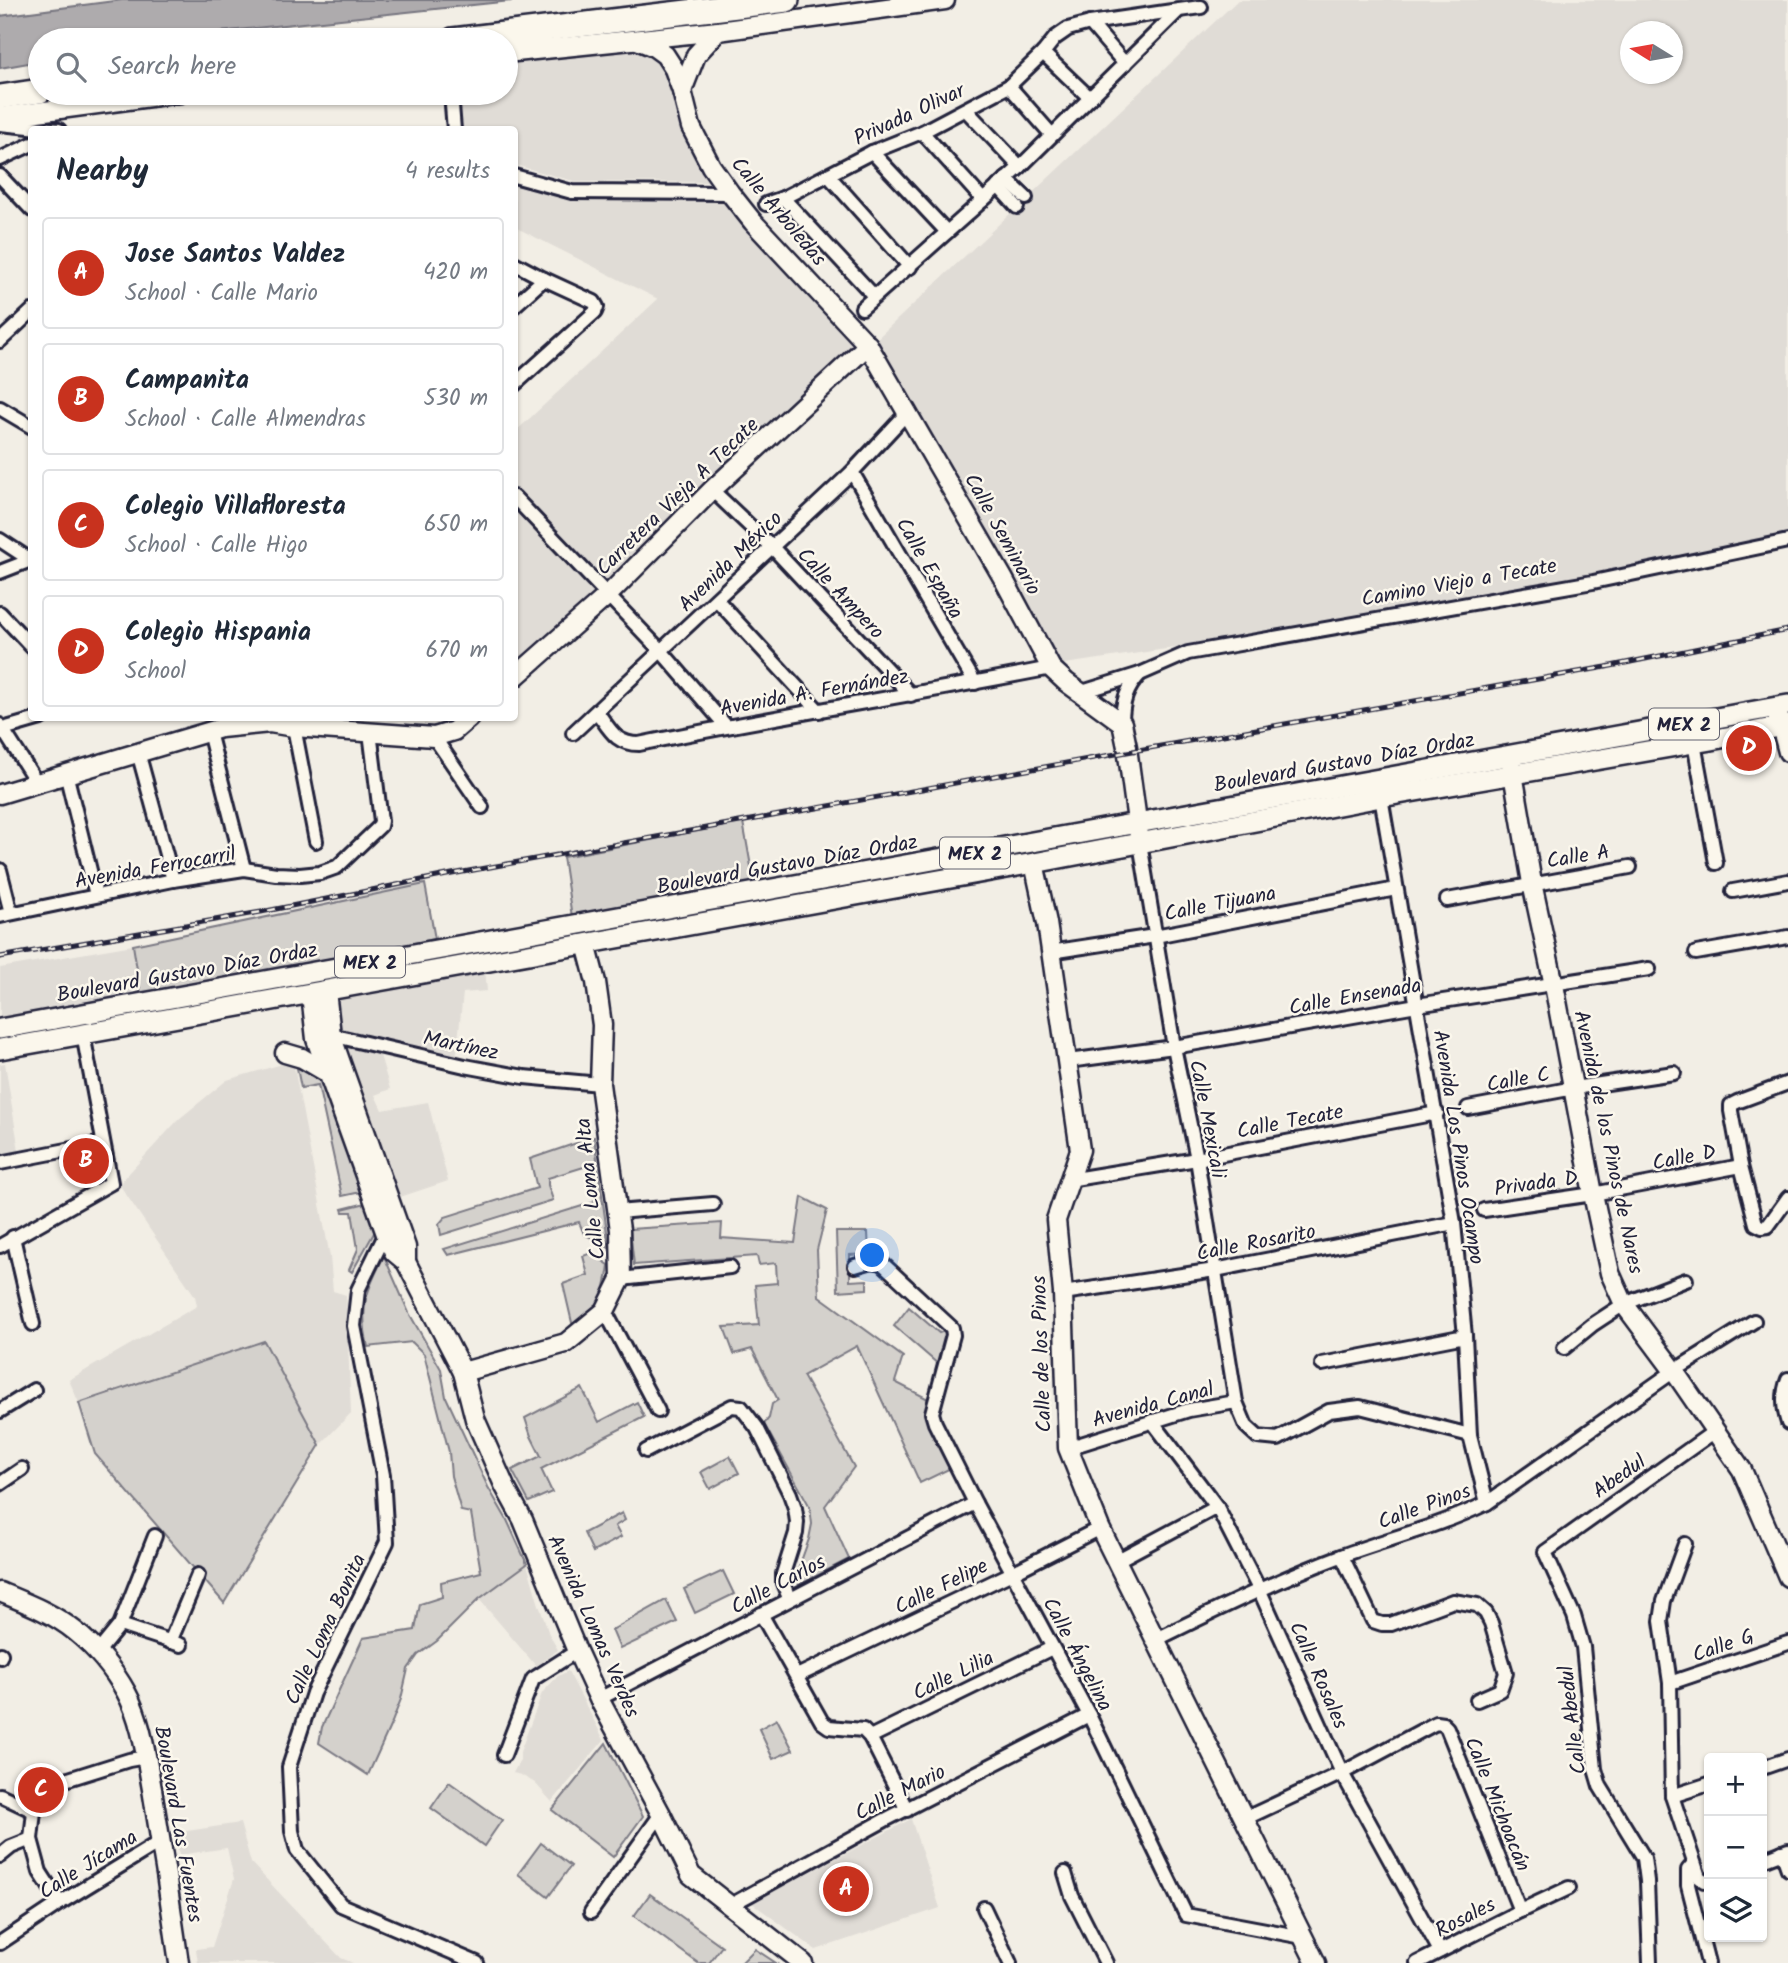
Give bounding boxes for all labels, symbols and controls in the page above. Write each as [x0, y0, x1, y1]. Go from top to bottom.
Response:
north arrow [1620, 21, 1683, 84]
search box [28, 28, 518, 105]
text: Search here [108, 46, 236, 88]
icon: search [52, 48, 90, 86]
street label: Privada Olivar [849, 75, 972, 156]
text: Nearby [56, 148, 148, 196]
street label: Calle Arboledas [722, 150, 834, 274]
text: 4 results [405, 154, 490, 190]
text: Jose Santos Valdez [125, 234, 345, 276]
text: A [74, 255, 88, 291]
text: 420 m [423, 255, 488, 291]
text: School · Calle Mario [125, 276, 318, 312]
text: Campanita [125, 360, 249, 402]
text: B [74, 381, 88, 417]
text: 530 m [423, 381, 488, 417]
text: School · Calle Almendras [125, 402, 366, 438]
street label: Carretera Vieja A Tecate [589, 410, 768, 584]
street label: Calle Seminario [954, 468, 1049, 602]
text: Colegio Villafloresta [125, 486, 346, 528]
street label: Avenida México [671, 503, 791, 621]
text: C [74, 507, 88, 543]
text: 650 m [424, 507, 488, 543]
street label: Calle España [886, 512, 971, 626]
text: School · Calle Higo [125, 528, 308, 564]
street label: Calle Ampero [788, 540, 892, 648]
street label: Camino Viejo a Tecate [1359, 550, 1560, 617]
text: Colegio Hispania [125, 612, 311, 654]
text: D [73, 633, 89, 669]
text: 670 m [426, 633, 488, 669]
text: School [125, 654, 186, 690]
street label: Avenida A. Fernández [717, 661, 911, 726]
road number: MEX 2 [1649, 708, 1719, 740]
pin: D [1726, 722, 1772, 774]
street label: Boulevard Gustavo Díaz Ordaz [1211, 724, 1477, 803]
street label: Boulevard Gustavo Díaz Ordaz [654, 826, 920, 905]
street label: Calle A [1544, 836, 1612, 879]
street label: Avenida Ferrocarril [72, 838, 238, 899]
road number: MEX 2 [940, 838, 1010, 868]
street label: Calle Tijuana [1162, 877, 1279, 931]
street label: Boulevard Gustavo Díaz Ordaz [54, 934, 320, 1013]
road number: MEX 2 [335, 946, 405, 978]
street label: Calle Ensenada [1286, 970, 1424, 1025]
street label: Avenida de los Pinos de Nares [1563, 1007, 1652, 1277]
street label: Martínez [420, 1022, 501, 1071]
street label: Avenida Los Pinos Ocampo [1423, 1028, 1492, 1267]
street label: Calle Mexicali [1179, 1057, 1234, 1182]
street label: Calle C [1484, 1059, 1552, 1102]
street label: Calle Tecate [1234, 1096, 1347, 1149]
street label: Calle Loma Alta [568, 1116, 615, 1261]
pin: B [63, 1135, 109, 1187]
street label: Calle D [1650, 1136, 1719, 1181]
street label: Privada D [1492, 1162, 1580, 1207]
street label: Calle Rosarito [1194, 1216, 1319, 1271]
your location [855, 1238, 889, 1272]
street label: Calle de los Pinos [1023, 1275, 1062, 1433]
street label: Avenida Canal [1089, 1373, 1218, 1438]
street label: Abedul [1586, 1447, 1653, 1508]
street label: Calle Pinos [1373, 1475, 1476, 1539]
street label: Avenida Lomas Verdes [537, 1530, 648, 1724]
street label: Calle Carlos [725, 1546, 832, 1624]
street label: Calle Loma Bonita [277, 1549, 376, 1711]
street label: Calle Felipe [889, 1550, 995, 1624]
street label: Calle Ángelina [1033, 1592, 1121, 1718]
street label: Calle Rosales [1279, 1617, 1356, 1735]
street label: Calle G [1688, 1620, 1759, 1672]
street label: Calle Lilia [907, 1642, 1000, 1710]
street label: Calle Abedul [1550, 1663, 1597, 1776]
street label: Boulevard Las Fuentes [144, 1723, 211, 1925]
street label: Calle Michoacán [1455, 1732, 1539, 1877]
map controls [1704, 1753, 1767, 1942]
button: + [1704, 1753, 1767, 1816]
street label: Calle Mario [849, 1756, 952, 1830]
pin: C [18, 1764, 64, 1816]
button: − [1704, 1816, 1767, 1879]
street label: Calle Jícama [33, 1822, 145, 1909]
pin: A [823, 1863, 869, 1915]
button: layers [1704, 1879, 1767, 1942]
street label: Rosales [1430, 1889, 1502, 1948]

